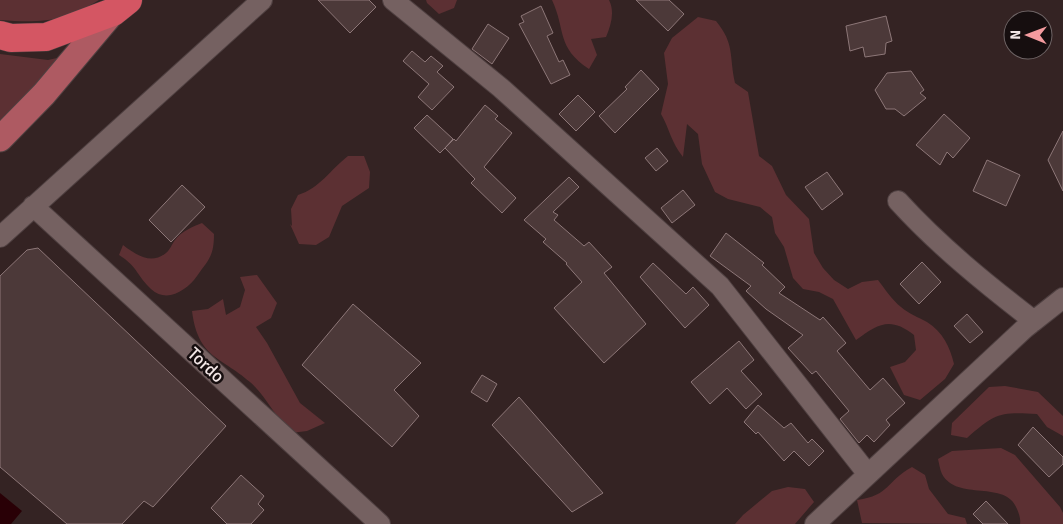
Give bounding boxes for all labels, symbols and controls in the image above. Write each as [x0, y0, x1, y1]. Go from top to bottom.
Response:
north arrow [1003, 10, 1053, 60]
text: N [1007, 30, 1024, 40]
street label: Tordo [183, 343, 229, 387]

